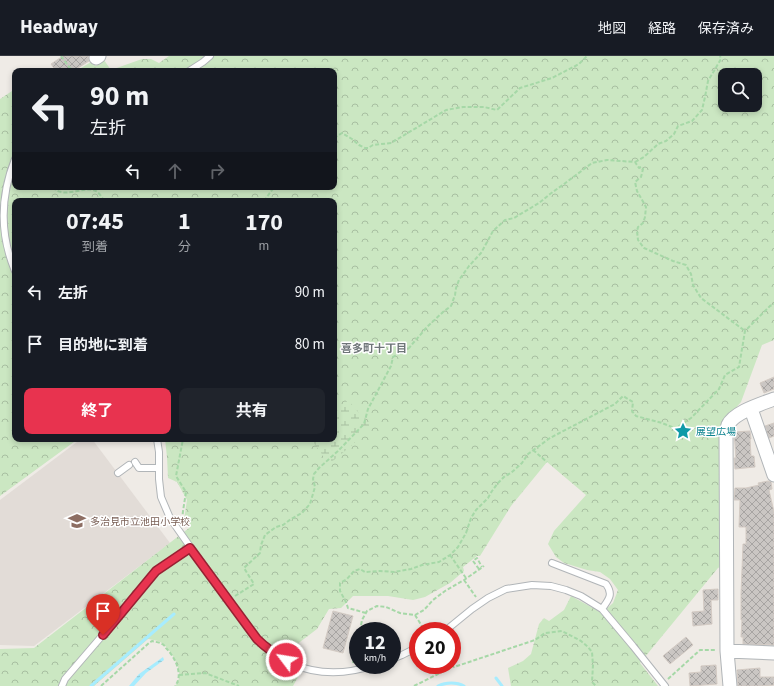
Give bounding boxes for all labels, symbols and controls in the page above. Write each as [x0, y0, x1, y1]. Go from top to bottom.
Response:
text: Headway [20, 14, 98, 41]
text: 地図 [598, 19, 626, 39]
text: 経路 [648, 19, 676, 39]
text: 保存済み [698, 19, 754, 39]
map controls [718, 68, 762, 112]
button: search [718, 68, 762, 112]
text: 90 m [90, 76, 149, 116]
icon: left [24, 84, 76, 136]
text: 左折 [90, 116, 126, 141]
icon: left [122, 160, 144, 182]
icon: ahead [164, 160, 186, 182]
icon: right [206, 160, 228, 182]
text: 07:45 [66, 204, 124, 239]
text: 1 [178, 204, 191, 239]
text: 170 [245, 205, 283, 240]
text: m [259, 237, 269, 255]
text: 到着 [82, 238, 108, 256]
text: 分 [178, 238, 191, 256]
icon: left [24, 281, 46, 303]
text: 90 m [295, 282, 325, 303]
text: 左折 [58, 283, 88, 304]
icon: arrive [24, 333, 46, 355]
text: 80 m [295, 334, 325, 355]
text: 目的地に到着 [58, 335, 148, 356]
district label: 喜多町十丁目 [341, 341, 407, 356]
button: 終了 [24, 388, 171, 434]
button: 共有 [179, 388, 325, 434]
place icon: 展望広場 [673, 421, 693, 441]
place label: 展望広場 [696, 425, 736, 439]
school or university icon: 多治見市立池田小学校 [67, 511, 87, 531]
place label: 多治見市立池田小学校 [90, 515, 190, 529]
pin [86, 594, 120, 635]
icon: arrive [92, 600, 114, 622]
speed limit sign: 20 [409, 622, 461, 674]
text: 12 [364, 629, 386, 657]
position arrow [265, 639, 307, 681]
text: km/h [364, 651, 386, 665]

